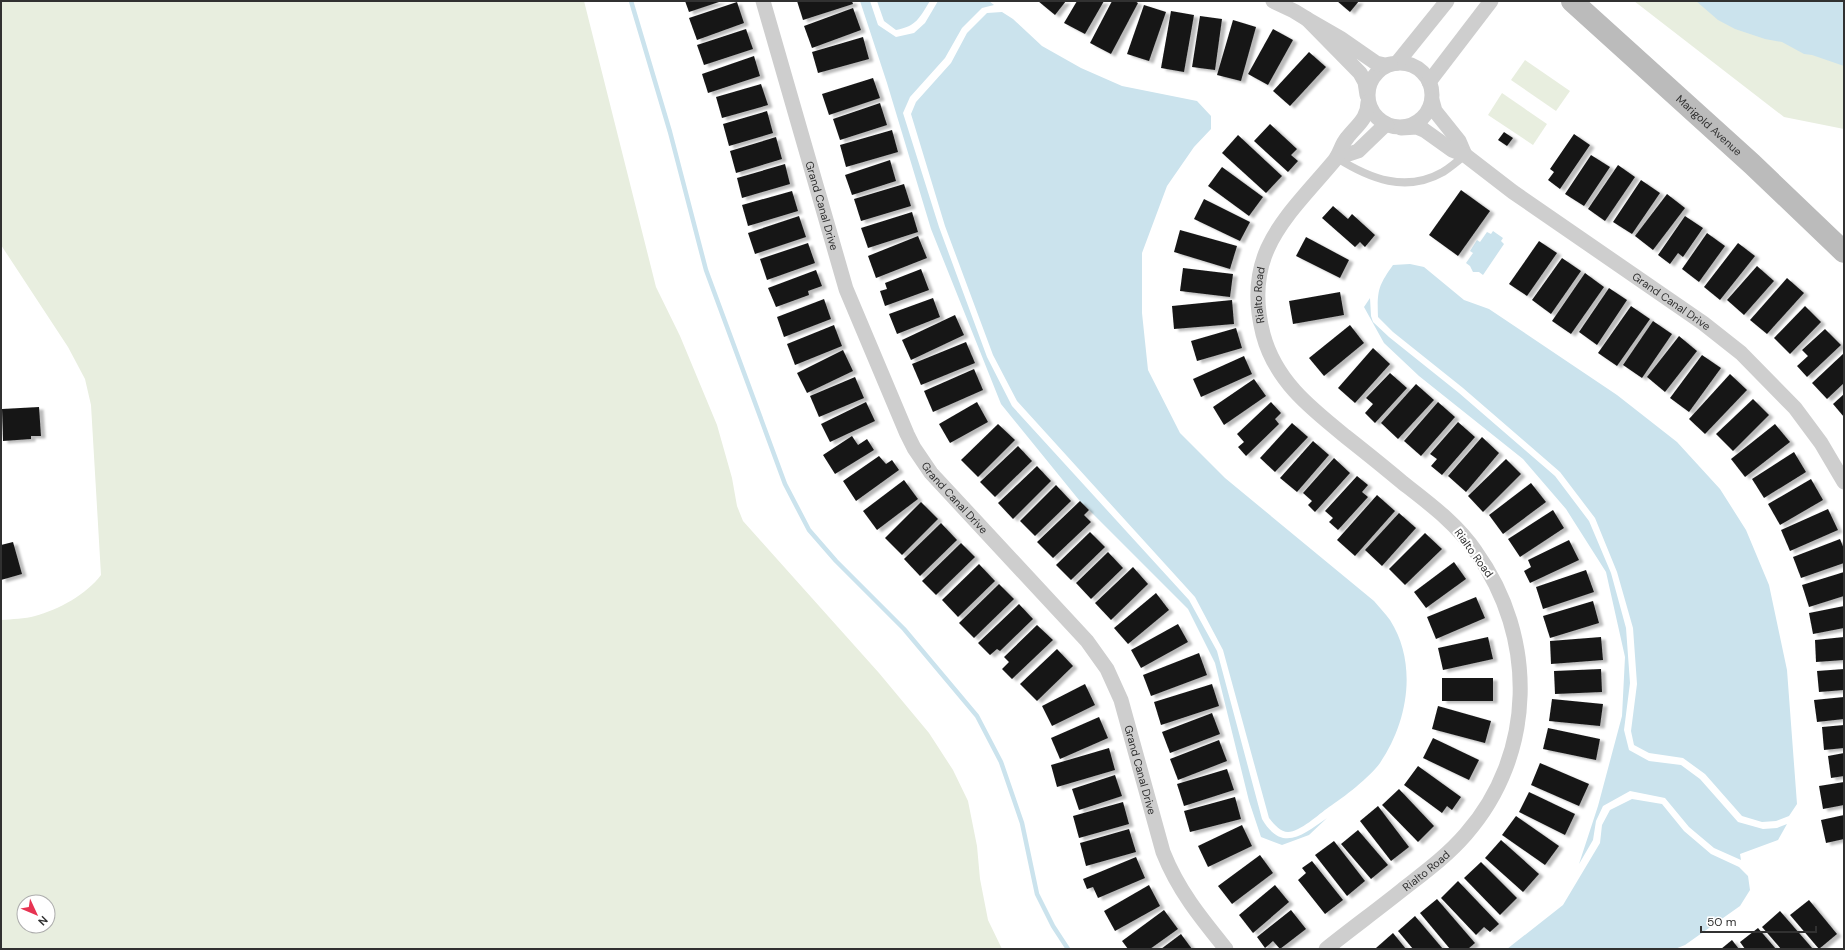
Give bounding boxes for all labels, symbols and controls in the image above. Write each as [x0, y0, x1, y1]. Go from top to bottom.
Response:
street label: Marigold Avenue [1673, 92, 1745, 159]
street label: Grand Canal Drive [802, 159, 841, 252]
street label: Rialto Road [1251, 265, 1268, 325]
street label: Grand Canal Drive [1629, 269, 1713, 333]
street label: Grand Canal Drive [918, 459, 991, 537]
street label: Rialto Road [1452, 526, 1496, 580]
street label: Grand Canal Drive [1121, 723, 1159, 816]
street label: Rialto Road [1400, 847, 1453, 894]
north arrow [16, 894, 56, 934]
scale bar [1701, 908, 1816, 934]
text: N [35, 913, 51, 929]
text: 50 m [1707, 914, 1736, 930]

